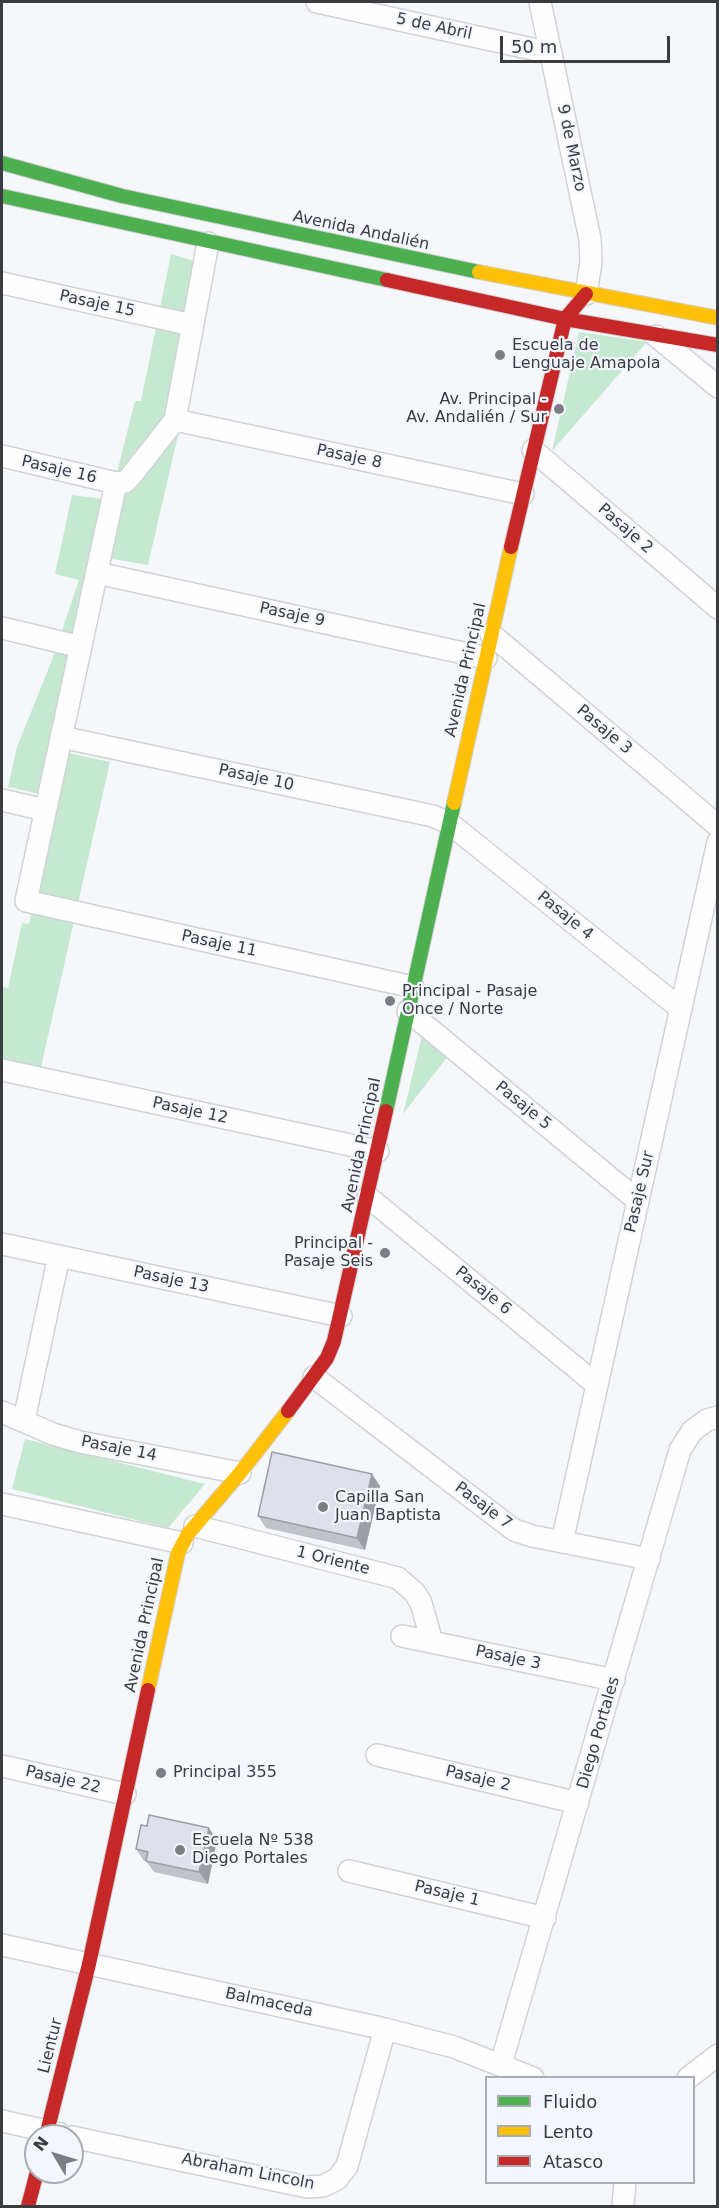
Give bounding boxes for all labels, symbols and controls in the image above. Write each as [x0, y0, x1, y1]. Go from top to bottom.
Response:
street label: 5 de Abril [394, 10, 474, 44]
scale bar [503, 24, 672, 62]
text: 50 m [511, 36, 557, 57]
street label: 9 de Marzo [552, 103, 590, 193]
street label: Avenida Andalién [291, 207, 431, 255]
street label: Pasaje 15 [58, 287, 136, 321]
place label: Escuela de Lenguaje Amapola [512, 336, 661, 374]
marker: Escuela de Lenguaje Amapola [493, 348, 507, 362]
place label: Av. Principal - Av. Andalién / Sur [406, 390, 547, 428]
marker: Av. Principal - Av. Andalién / Sur [552, 402, 566, 416]
street label: Pasaje 8 [315, 441, 383, 473]
street label: Pasaje 16 [20, 452, 98, 488]
street label: Pasaje 2 [594, 500, 656, 558]
street label: Pasaje 9 [258, 599, 326, 631]
street label: Avenida Principal [441, 601, 491, 739]
street label: Pasaje 3 [572, 701, 636, 759]
street label: Pasaje 10 [217, 761, 295, 795]
street label: Pasaje 4 [533, 888, 597, 944]
street label: Pasaje 11 [180, 927, 258, 961]
place label: Principal - Pasaje Once / Norte [402, 982, 537, 1020]
marker: Principal - Pasaje Once / Norte [383, 994, 397, 1008]
street label: Avenida Principal [338, 1076, 386, 1214]
street label: Pasaje 5 [491, 1078, 555, 1134]
street label: Pasaje 12 [151, 1094, 229, 1128]
street label: Pasaje Sur [621, 1149, 659, 1235]
place label: Principal - Pasaje Seis [284, 1234, 373, 1272]
marker: Principal - Pasaje Seis [378, 1246, 392, 1260]
street label: Pasaje 13 [132, 1263, 210, 1297]
street label: Pasaje 6 [451, 1263, 515, 1319]
street label: Pasaje 14 [80, 1432, 158, 1466]
street label: Pasaje 7 [451, 1478, 515, 1534]
place label: Capilla San Juan Baptista [335, 1488, 441, 1526]
marker: Capilla San Juan Baptista [316, 1500, 330, 1514]
street label: 1 Oriente [294, 1543, 372, 1579]
street label: Avenida Principal [121, 1556, 169, 1694]
street label: Pasaje 3 [474, 1642, 542, 1674]
street label: Diego Portales [574, 1675, 624, 1791]
street label: Pasaje 22 [24, 1762, 102, 1798]
street label: Pasaje 2 [443, 1762, 513, 1796]
place label: Principal 355 [173, 1763, 277, 1783]
marker: Principal 355 [154, 1766, 168, 1780]
place label: Escuela Nº 538 Diego Portales [192, 1831, 314, 1869]
marker: Escuela Nº 538 Diego Portales [173, 1843, 187, 1857]
street label: Pasaje 1 [412, 1877, 482, 1911]
street label: Balmaceda [223, 1984, 315, 2022]
street label: Lientur [35, 2016, 67, 2076]
legend [485, 2076, 695, 2184]
text: Fluido [543, 2091, 597, 2112]
text: Lento [543, 2121, 593, 2142]
north arrow [24, 2124, 84, 2184]
text: N [29, 2133, 53, 2155]
street label: Abraham Lincoln [180, 2150, 316, 2194]
text: Atasco [543, 2151, 603, 2172]

